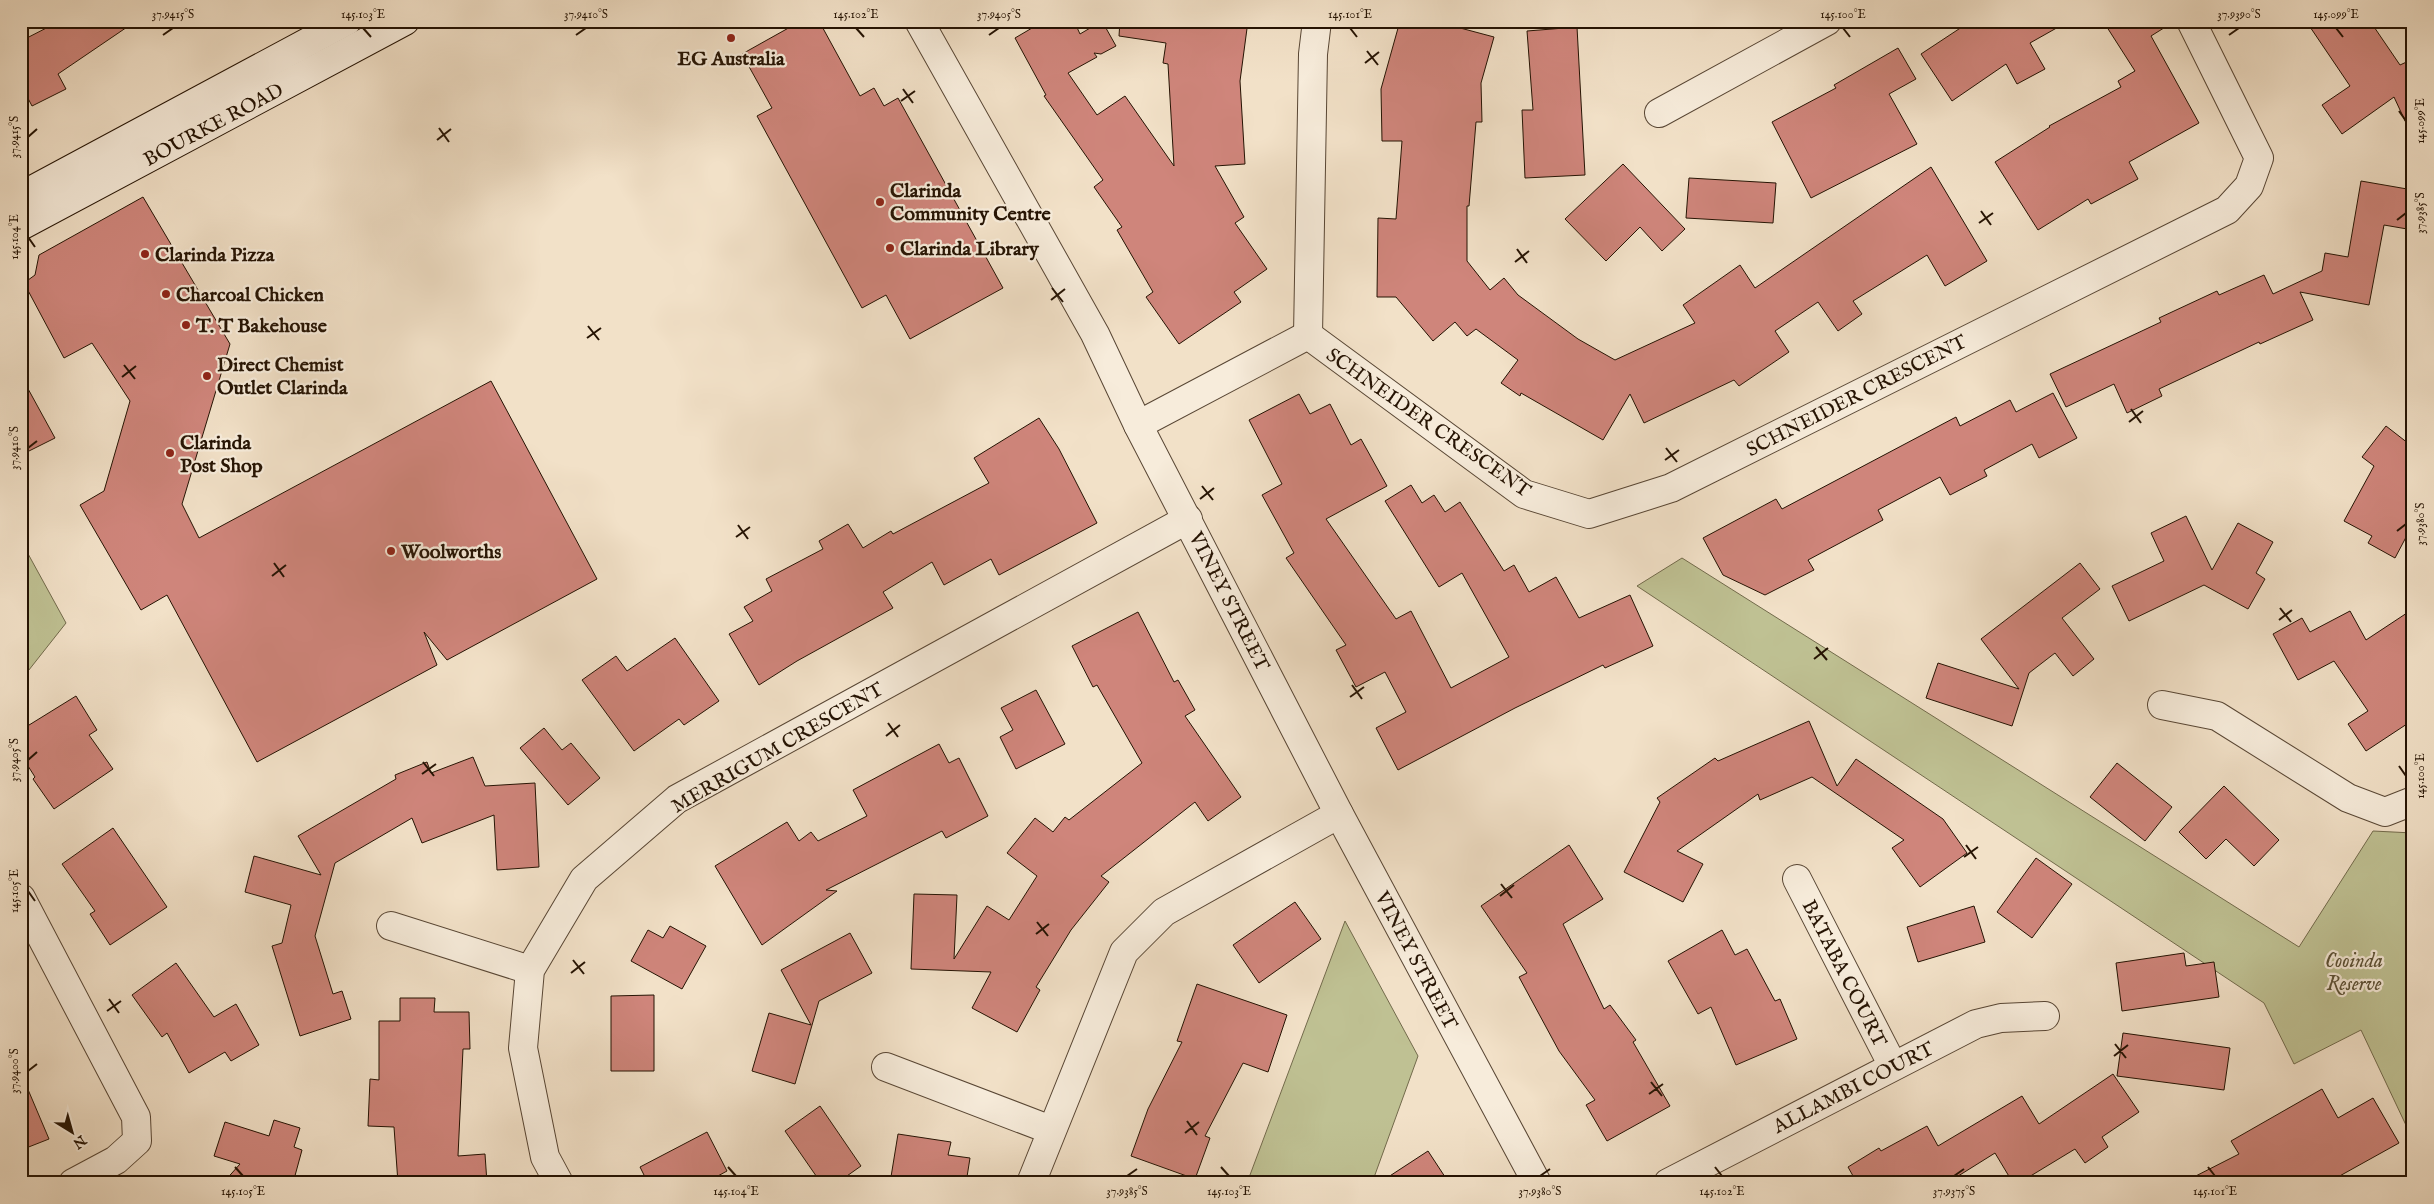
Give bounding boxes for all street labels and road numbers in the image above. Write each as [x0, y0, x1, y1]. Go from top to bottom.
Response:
street label: BOURKE ROAD [139, 78, 288, 173]
street label: SCHNEIDER CRESCENT [1742, 330, 1972, 463]
street label: SCHNEIDER CRESCENT [1321, 343, 1536, 504]
street label: VINEY STREET [1182, 527, 1275, 676]
street label: MERRIGUM CRESCENT [667, 677, 889, 819]
street label: VINEY STREET [1368, 886, 1463, 1034]
street label: BATABA COURT [1796, 896, 1892, 1052]
street label: ALLAMBI COURT [1768, 1037, 1939, 1140]

